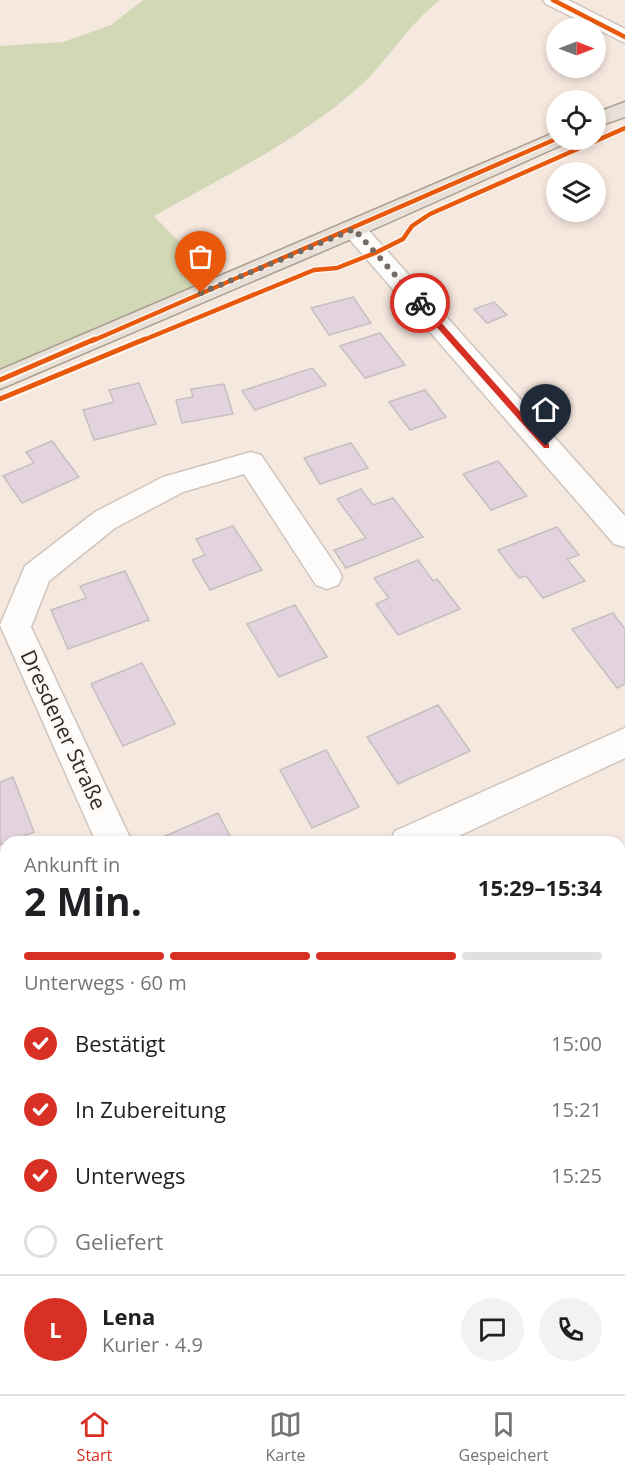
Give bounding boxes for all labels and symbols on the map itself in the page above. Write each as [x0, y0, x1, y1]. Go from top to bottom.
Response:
north arrow [546, 18, 606, 78]
pin [175, 231, 226, 293]
courier [390, 273, 450, 333]
pin [520, 384, 571, 446]
street label: Dresdener Straße [15, 645, 113, 814]

